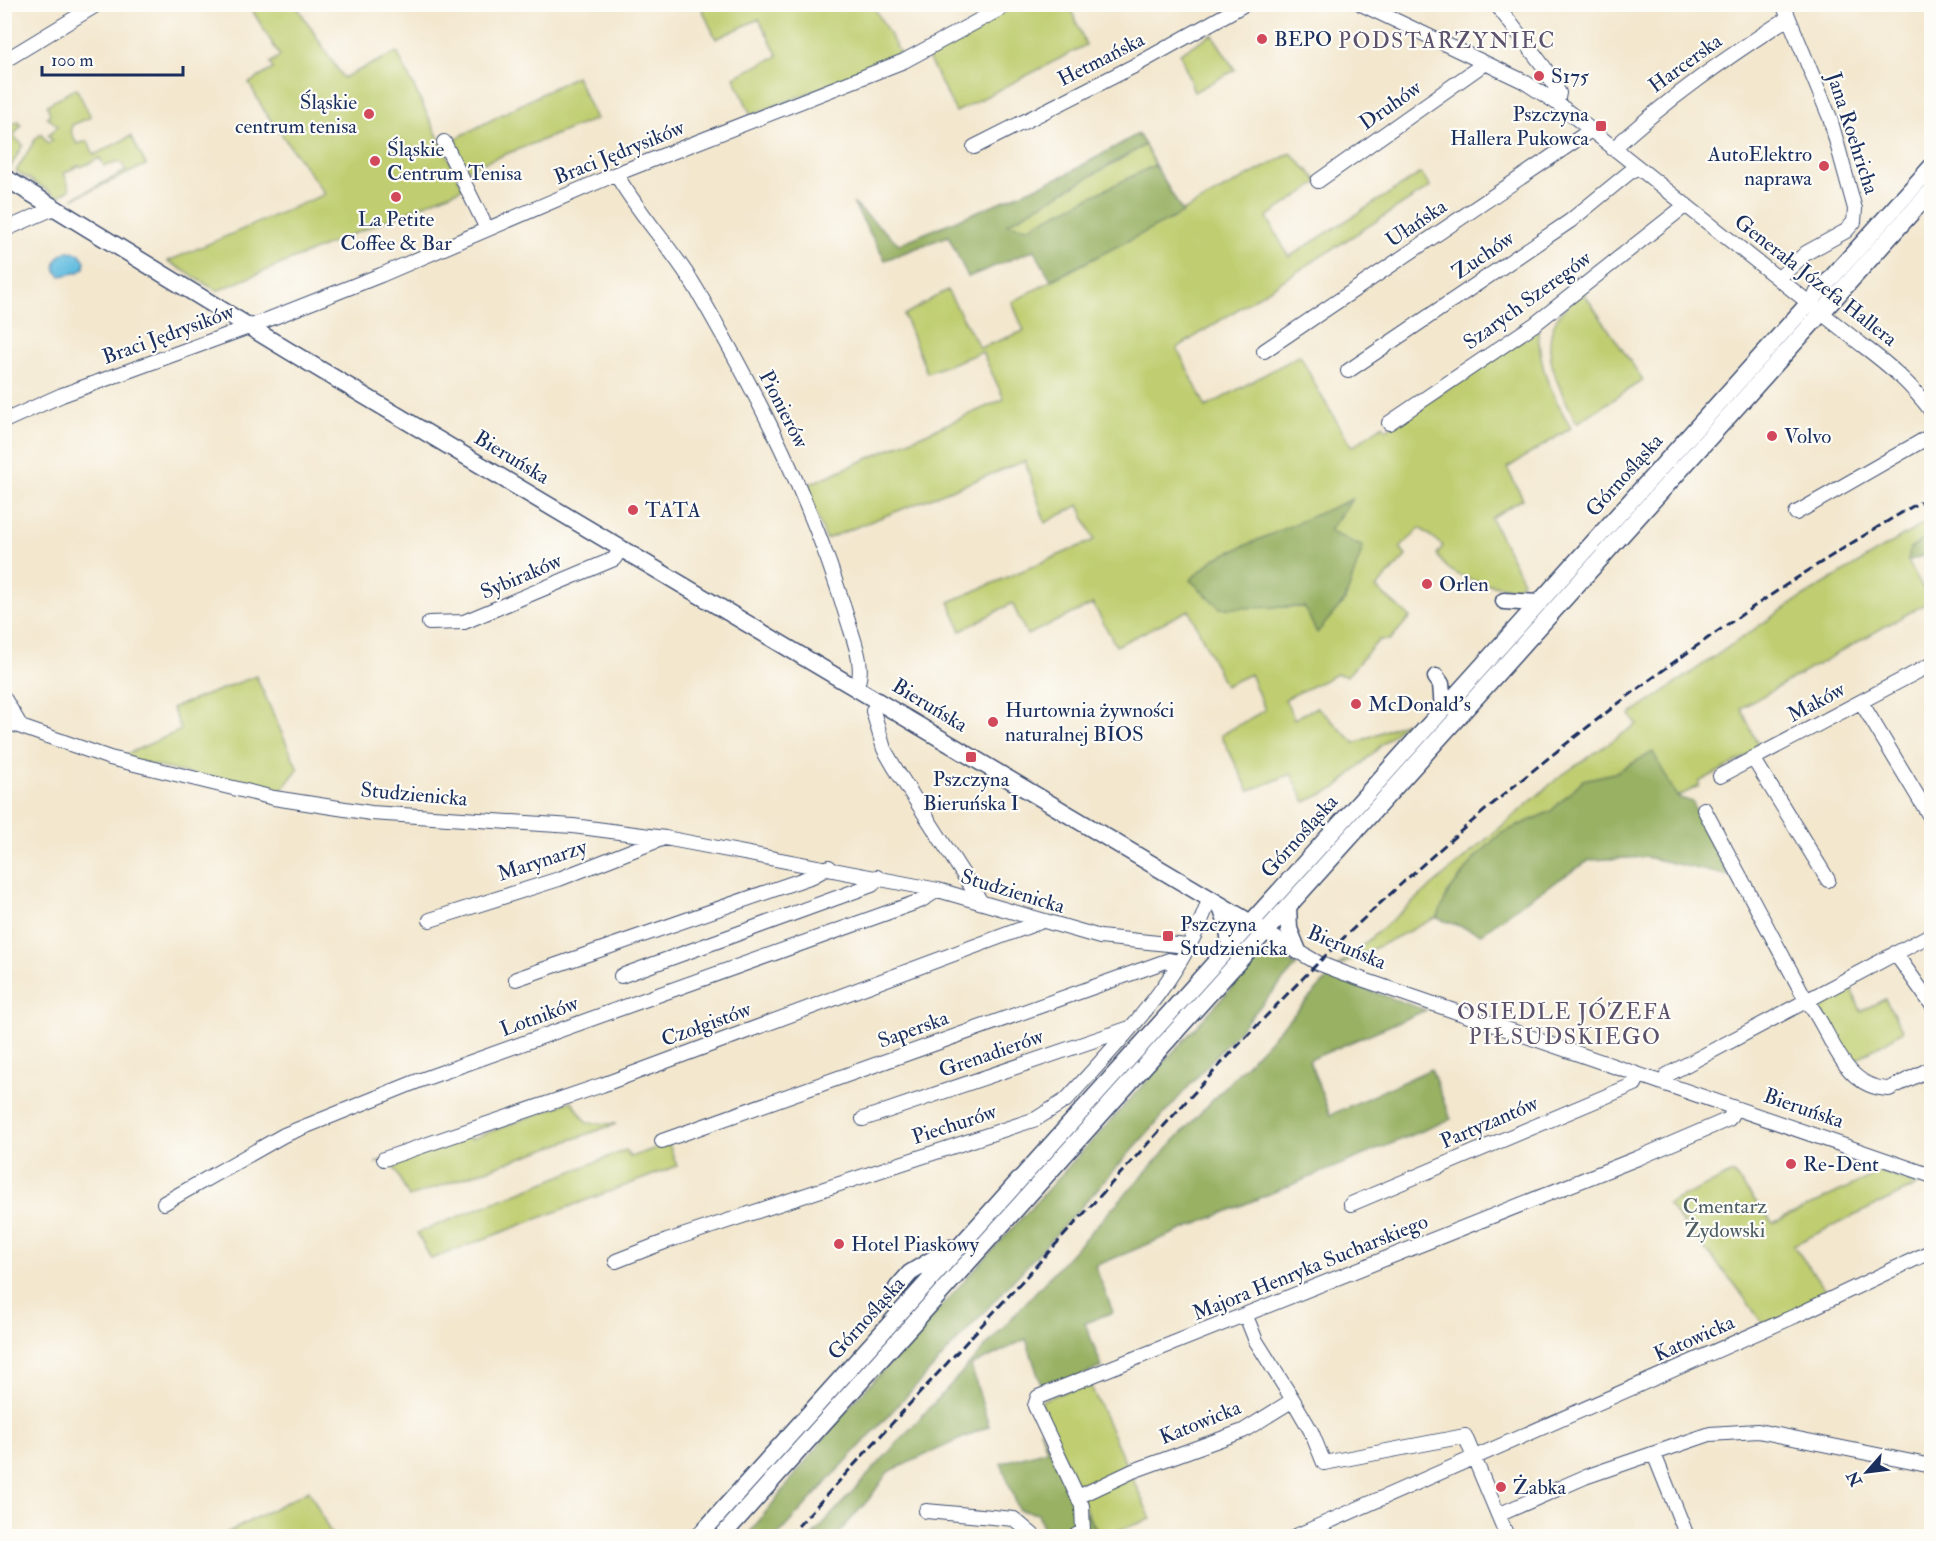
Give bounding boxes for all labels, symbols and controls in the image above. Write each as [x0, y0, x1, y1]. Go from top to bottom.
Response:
street label: Hetmańska [1053, 26, 1150, 93]
place label: BEPO [1274, 26, 1332, 53]
district label: PODSTARZYNIEC [1338, 27, 1556, 55]
street label: Harcerska [1643, 27, 1728, 99]
marker: BEPO [1255, 32, 1269, 46]
scale bar [42, 39, 183, 77]
text: 100 m [51, 49, 94, 72]
place label: S175 [1551, 63, 1590, 90]
street label: Jana Roehricha [1820, 68, 1885, 198]
marker: S175 [1532, 69, 1546, 83]
street label: Druhów [1354, 74, 1427, 136]
place label: Śląskie centrum tenisa [235, 89, 357, 140]
place label: Pszczyna Hallera Pukowca [1450, 101, 1589, 152]
marker: Śląskie centrum tenisa [362, 107, 376, 121]
street label: Braci Jędrysików [550, 114, 689, 191]
marker: Pszczyna Hallera Pukowca [1594, 119, 1608, 133]
place label: Śląskie Centrum Tenisa [387, 136, 522, 187]
place label: AutoElektro naprawa [1707, 141, 1812, 192]
marker: Śląskie Centrum Tenisa [368, 154, 382, 168]
marker: AutoElektro naprawa [1817, 159, 1831, 173]
marker: La Petite Coffee & Bar [389, 190, 403, 204]
street label: Ułańska [1380, 193, 1452, 254]
place label: La Petite Coffee & Bar [340, 206, 452, 257]
street label: Generała Józefa Hallera [1729, 208, 1903, 353]
street label: Zuchów [1447, 224, 1520, 286]
street label: Szarych Szeregów [1458, 244, 1597, 356]
street label: Braci Jędrysików [99, 298, 239, 371]
street label: Pionierów [753, 366, 815, 454]
place label: Volvo [1784, 423, 1831, 450]
street label: Bieruńska [469, 424, 555, 491]
street label: Górnośląska [1580, 428, 1669, 523]
marker: Volvo [1765, 429, 1779, 443]
place label: TATA [645, 497, 701, 524]
marker: TATA [626, 503, 640, 517]
street label: Sybiraków [476, 547, 567, 606]
place label: Orlen [1439, 571, 1489, 598]
marker: Orlen [1420, 577, 1434, 591]
street label: Bieruńska [887, 672, 973, 739]
street label: Maków [1783, 676, 1851, 729]
place label: McDonald's [1368, 691, 1471, 718]
place label: Hurtownia żywności naturalnej BIOS [1005, 697, 1175, 748]
marker: McDonald's [1349, 697, 1363, 711]
marker: Hurtownia żywności naturalnej BIOS [986, 715, 1000, 729]
marker: Pszczyna Bieruńska I [964, 750, 978, 764]
place label: Pszczyna Bieruńska I [923, 766, 1019, 817]
street label: Studzienicka [359, 776, 469, 813]
street label: Górnośląska [1255, 789, 1344, 884]
street label: Marynarzy [494, 833, 591, 888]
street label: Studzienicka [958, 863, 1069, 920]
place label: Pszczyna Studzienicka [1180, 911, 1288, 962]
street label: Bieruńska [1303, 919, 1391, 976]
marker: Pszczyna Studzienicka [1161, 929, 1175, 943]
street label: Lotników [496, 990, 583, 1043]
street label: Czołgistów [658, 995, 756, 1053]
district label: OSIEDLE JÓZEFA PIŁSUDSKIEGO [1457, 997, 1673, 1051]
street label: Saperska [874, 1004, 953, 1055]
street label: Grenadierów [935, 1023, 1048, 1084]
street label: Bieruńska [1760, 1082, 1848, 1135]
street label: Partyzantów [1436, 1089, 1543, 1155]
street label: Piechurów [908, 1098, 1001, 1151]
place label: Re-Dent [1803, 1151, 1879, 1178]
marker: Re-Dent [1784, 1157, 1798, 1171]
park label: Cmentarz Żydowski [1683, 1193, 1767, 1244]
street label: Majora Henryka Sucharskiego [1188, 1208, 1432, 1327]
place label: Hotel Piaskowy [851, 1231, 980, 1258]
marker: Hotel Piaskowy [832, 1237, 846, 1251]
street label: Górnośląska [822, 1271, 911, 1366]
street label: Katowicka [1650, 1309, 1739, 1368]
street label: Katowicka [1156, 1394, 1245, 1451]
north arrow [1837, 1442, 1897, 1502]
text: N [1842, 1467, 1867, 1490]
place label: Żabka [1513, 1474, 1566, 1501]
marker: Żabka [1494, 1480, 1508, 1494]

